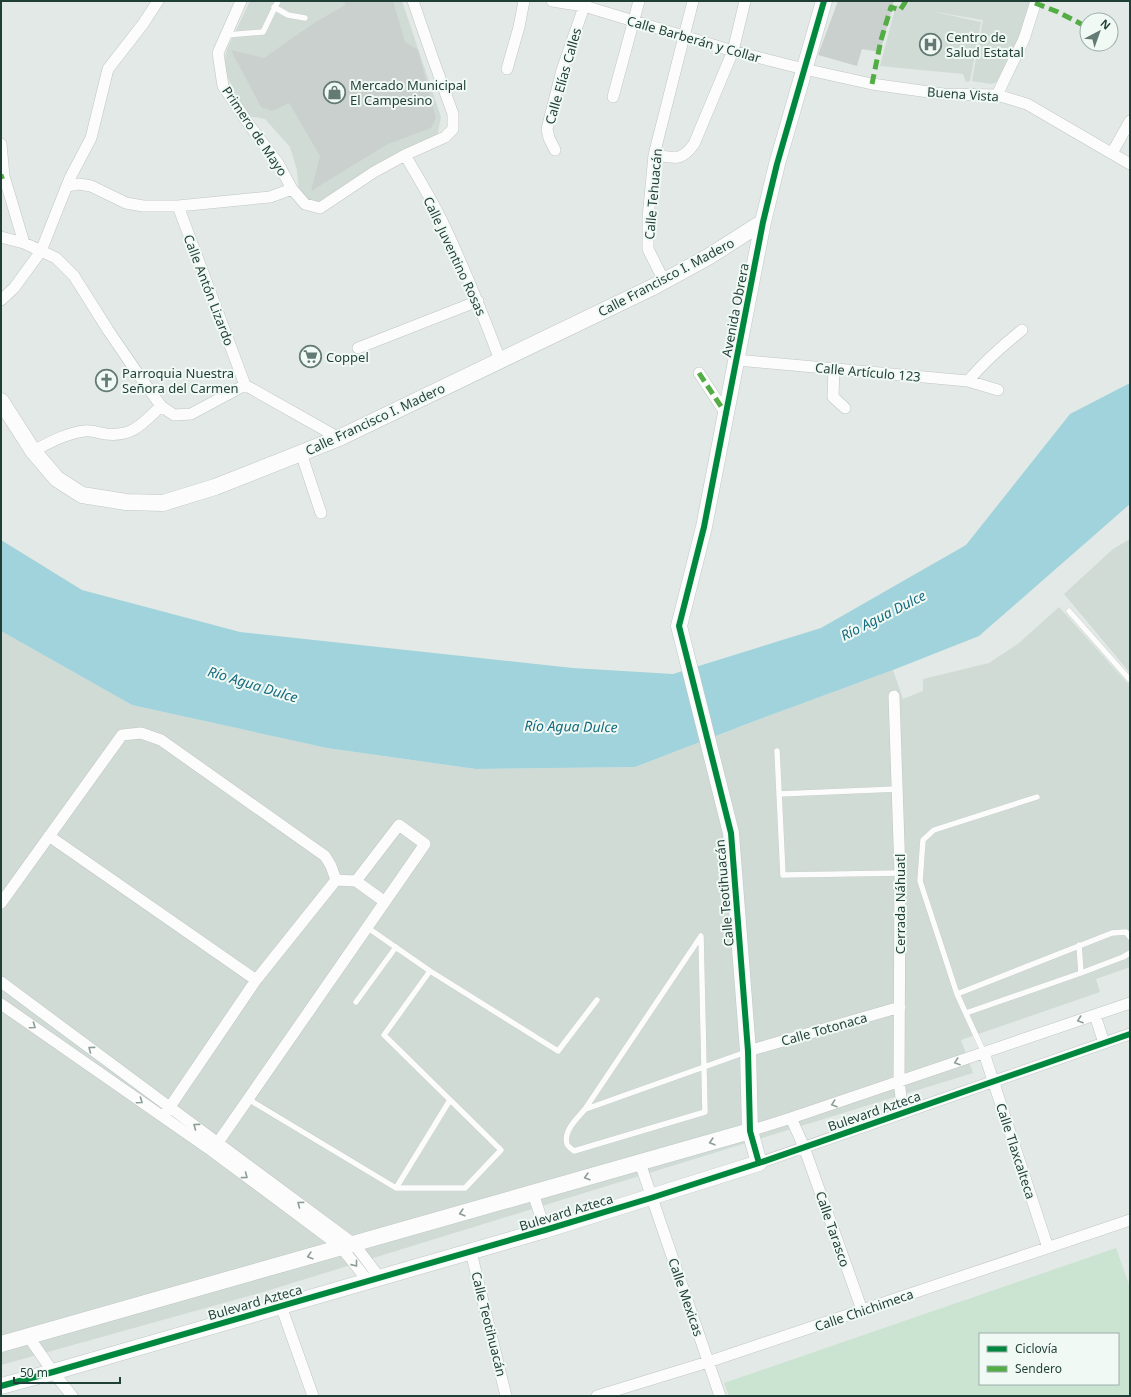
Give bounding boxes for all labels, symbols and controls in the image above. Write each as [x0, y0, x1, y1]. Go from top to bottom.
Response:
street label: Calle Barberán y Collar [625, 11, 764, 67]
north arrow [1079, 12, 1119, 52]
text: N [1098, 15, 1114, 33]
street label: Calle Elías Calles [541, 26, 585, 126]
place label: Centro de Salud Estatal [946, 28, 1024, 61]
hospital icon: Centro de Salud Estatal [918, 31, 944, 57]
place label: Mercado Municipal El Campesino [350, 76, 466, 109]
shop icon: Mercado Municipal El Campesino [321, 79, 347, 105]
street label: Primero de Mayo [218, 83, 292, 180]
street label: Buena Vista [927, 83, 999, 105]
street label: Calle Tehuacán [640, 148, 666, 240]
street label: Calle Juventino Rosas [419, 194, 491, 318]
street label: Calle Antón Lizardo [179, 232, 239, 348]
street label: Calle Francisco I. Madero [595, 233, 737, 321]
street label: Avenida Obrera [717, 262, 753, 358]
supermarket icon: Coppel [297, 344, 323, 370]
place label: Coppel [326, 348, 369, 366]
street label: Calle Artículo 123 [814, 358, 922, 386]
place label: Parroquia Nuestra Señora del Carmen [122, 364, 239, 397]
church icon: Parroquia Nuestra Señora del Carmen [94, 367, 120, 393]
street label: Calle Francisco I. Madero [302, 379, 448, 459]
water label: Río Agua Dulce [837, 585, 929, 645]
water label: Río Agua Dulce [206, 661, 300, 707]
water label: Río Agua Dulce [524, 716, 618, 736]
street label: Calle Teotihuacán [710, 839, 738, 947]
street label: Cerrada Náhuatl [891, 854, 909, 954]
street label: Calle Totonaca [779, 1008, 869, 1050]
one-way arrow [1076, 1015, 1083, 1024]
one-way arrow [29, 1021, 36, 1029]
one-way arrow [89, 1047, 96, 1054]
one-way arrow [953, 1057, 960, 1066]
street label: Bulevard Azteca [825, 1087, 923, 1135]
one-way arrow [135, 1096, 142, 1103]
one-way arrow [830, 1099, 837, 1108]
street label: Calle Tlaxcalteca [992, 1101, 1040, 1201]
one-way arrow [193, 1124, 200, 1131]
one-way arrow [709, 1137, 716, 1146]
one-way arrow [241, 1172, 248, 1179]
one-way arrow [584, 1173, 590, 1181]
street label: Bulevard Azteca [517, 1189, 615, 1235]
street label: Calle Tarasco [812, 1189, 854, 1269]
one-way arrow [297, 1201, 304, 1209]
one-way arrow [459, 1208, 466, 1217]
one-way arrow [307, 1251, 314, 1260]
street label: Calle Mexicas [664, 1255, 708, 1339]
one-way arrow [350, 1260, 357, 1267]
street label: Calle Teotihuacán [467, 1270, 511, 1378]
street label: Bulevard Azteca [206, 1280, 304, 1324]
street label: Calle Chichimeca [812, 1285, 916, 1335]
legend [979, 1333, 1119, 1385]
text: Ciclovía [1015, 1340, 1057, 1357]
scale bar [14, 1359, 120, 1385]
text: Sendero [1015, 1360, 1062, 1377]
text: 50 m [20, 1364, 48, 1381]

